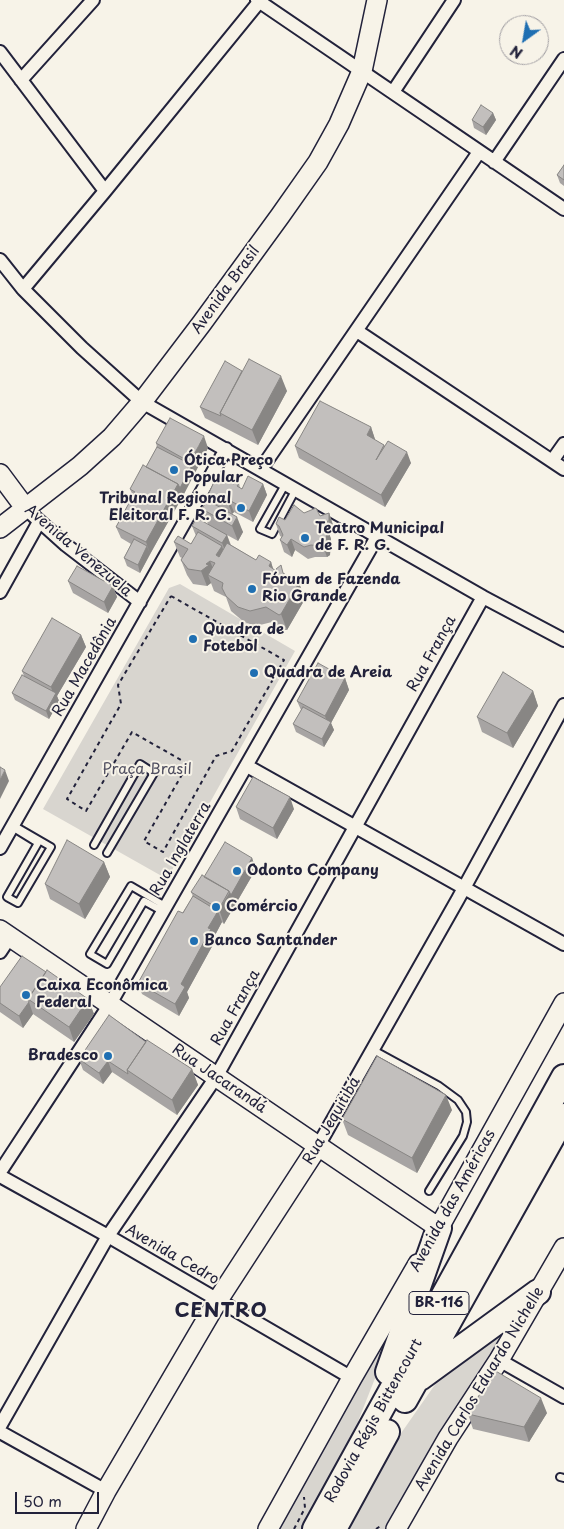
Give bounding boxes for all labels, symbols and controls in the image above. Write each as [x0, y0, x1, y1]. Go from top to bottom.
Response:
north arrow [499, 15, 549, 65]
text: N [506, 40, 527, 64]
street label: Avenida Brasil [188, 243, 264, 337]
place label: Ótica Preço Popular [184, 452, 273, 487]
marker: Ótica Preço Popular [168, 464, 180, 476]
place label: Tribunal Regional Eleitoral F. R. G. [99, 490, 231, 525]
street label: Avenida Venezuela [21, 501, 135, 601]
marker: Tribunal Regional Eleitoral F. R. G. [235, 502, 247, 514]
place label: Teatro Municipal de F. R. G. [315, 520, 444, 555]
marker: Teatro Municipal de F. R. G. [299, 532, 311, 544]
place label: Fórum de Fazenda Rio Grande [262, 571, 400, 606]
marker: Fórum de Fazenda Rio Grande [246, 583, 258, 595]
street label: Rua França [404, 613, 460, 695]
street label: Rua Macedônia [49, 614, 121, 720]
place label: Quadra de Fotebol [203, 621, 284, 656]
marker: Quadra de Fotebol [187, 633, 199, 645]
place label: Quadra de Areia [264, 664, 392, 682]
marker: Quadra de Areia [248, 667, 260, 679]
park label: Praça Brasil [102, 761, 192, 779]
street label: Rua Inglaterra [147, 799, 215, 899]
place label: Odonto Company [247, 862, 379, 880]
marker: Odonto Company [231, 865, 243, 877]
place label: Comércio [226, 898, 297, 916]
marker: Comércio [210, 901, 222, 913]
place label: Banco Santander [204, 932, 337, 950]
marker: Banco Santander [188, 935, 200, 947]
street label: Rua França [208, 967, 264, 1049]
place label: Caixa Econômica Federal [36, 977, 168, 1012]
marker: Caixa Econômica Federal [20, 989, 32, 1001]
street label: Rua Jacarandá [168, 1041, 270, 1117]
place label: Bradesco [28, 1047, 98, 1065]
marker: Bradesco [102, 1050, 114, 1062]
street label: Rua Jequitibá [300, 1074, 364, 1168]
street label: Avenida das Américas [406, 1127, 500, 1275]
street label: Avenida Cedro [122, 1221, 222, 1289]
street label: Avenida Carlos Eduardo Nichelle [412, 1284, 548, 1494]
road number: BR-116 [409, 1292, 469, 1315]
district label: CENTRO [174, 1299, 268, 1323]
street label: Rodovia Régis Bittencourt [321, 1336, 427, 1506]
scale bar [18, 1482, 101, 1514]
text: 50 m [23, 1489, 62, 1512]

